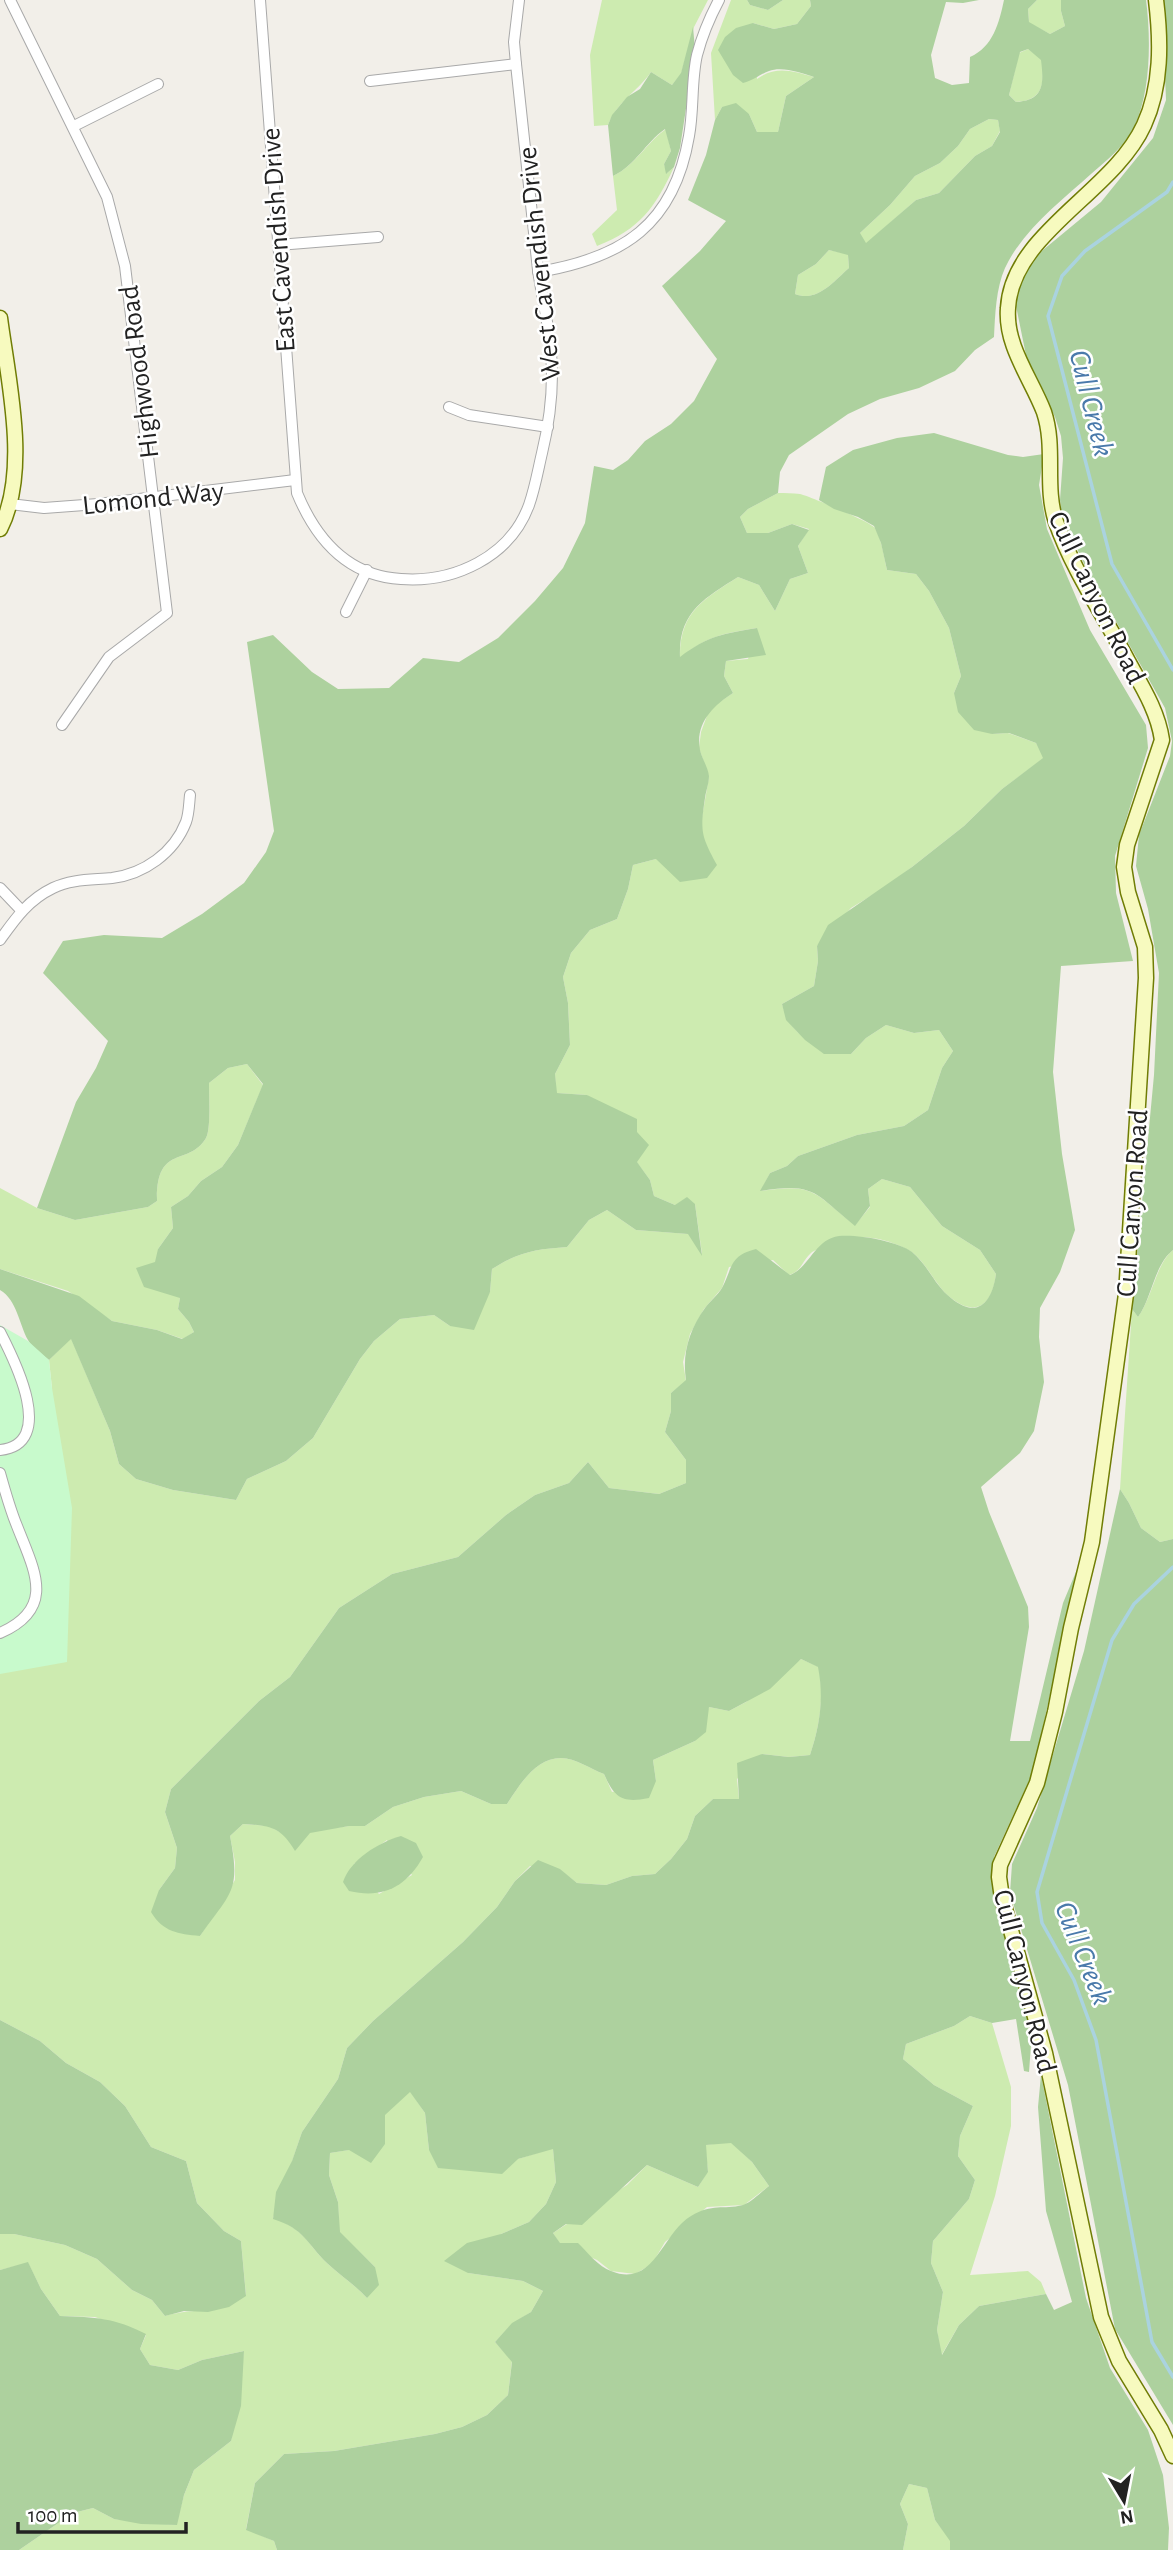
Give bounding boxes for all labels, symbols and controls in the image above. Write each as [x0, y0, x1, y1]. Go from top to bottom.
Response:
street label: East Cavendish Drive [257, 127, 301, 353]
street label: West Cavendish Drive [514, 145, 566, 382]
street label: Highwood Road [115, 284, 165, 460]
water label: Cull Creek [1063, 347, 1119, 460]
street label: Lomond Way [81, 478, 225, 520]
street label: Cull Canyon Road [1042, 507, 1150, 688]
street label: Cull Canyon Road [1112, 1108, 1154, 1298]
street label: Cull Canyon Road [988, 1887, 1060, 2076]
water label: Cull Creek [1049, 1897, 1117, 2009]
north arrow [1089, 2466, 1159, 2536]
scale bar [18, 2490, 186, 2534]
text: 100 m [28, 2505, 78, 2526]
text: N [1119, 2506, 1135, 2527]

